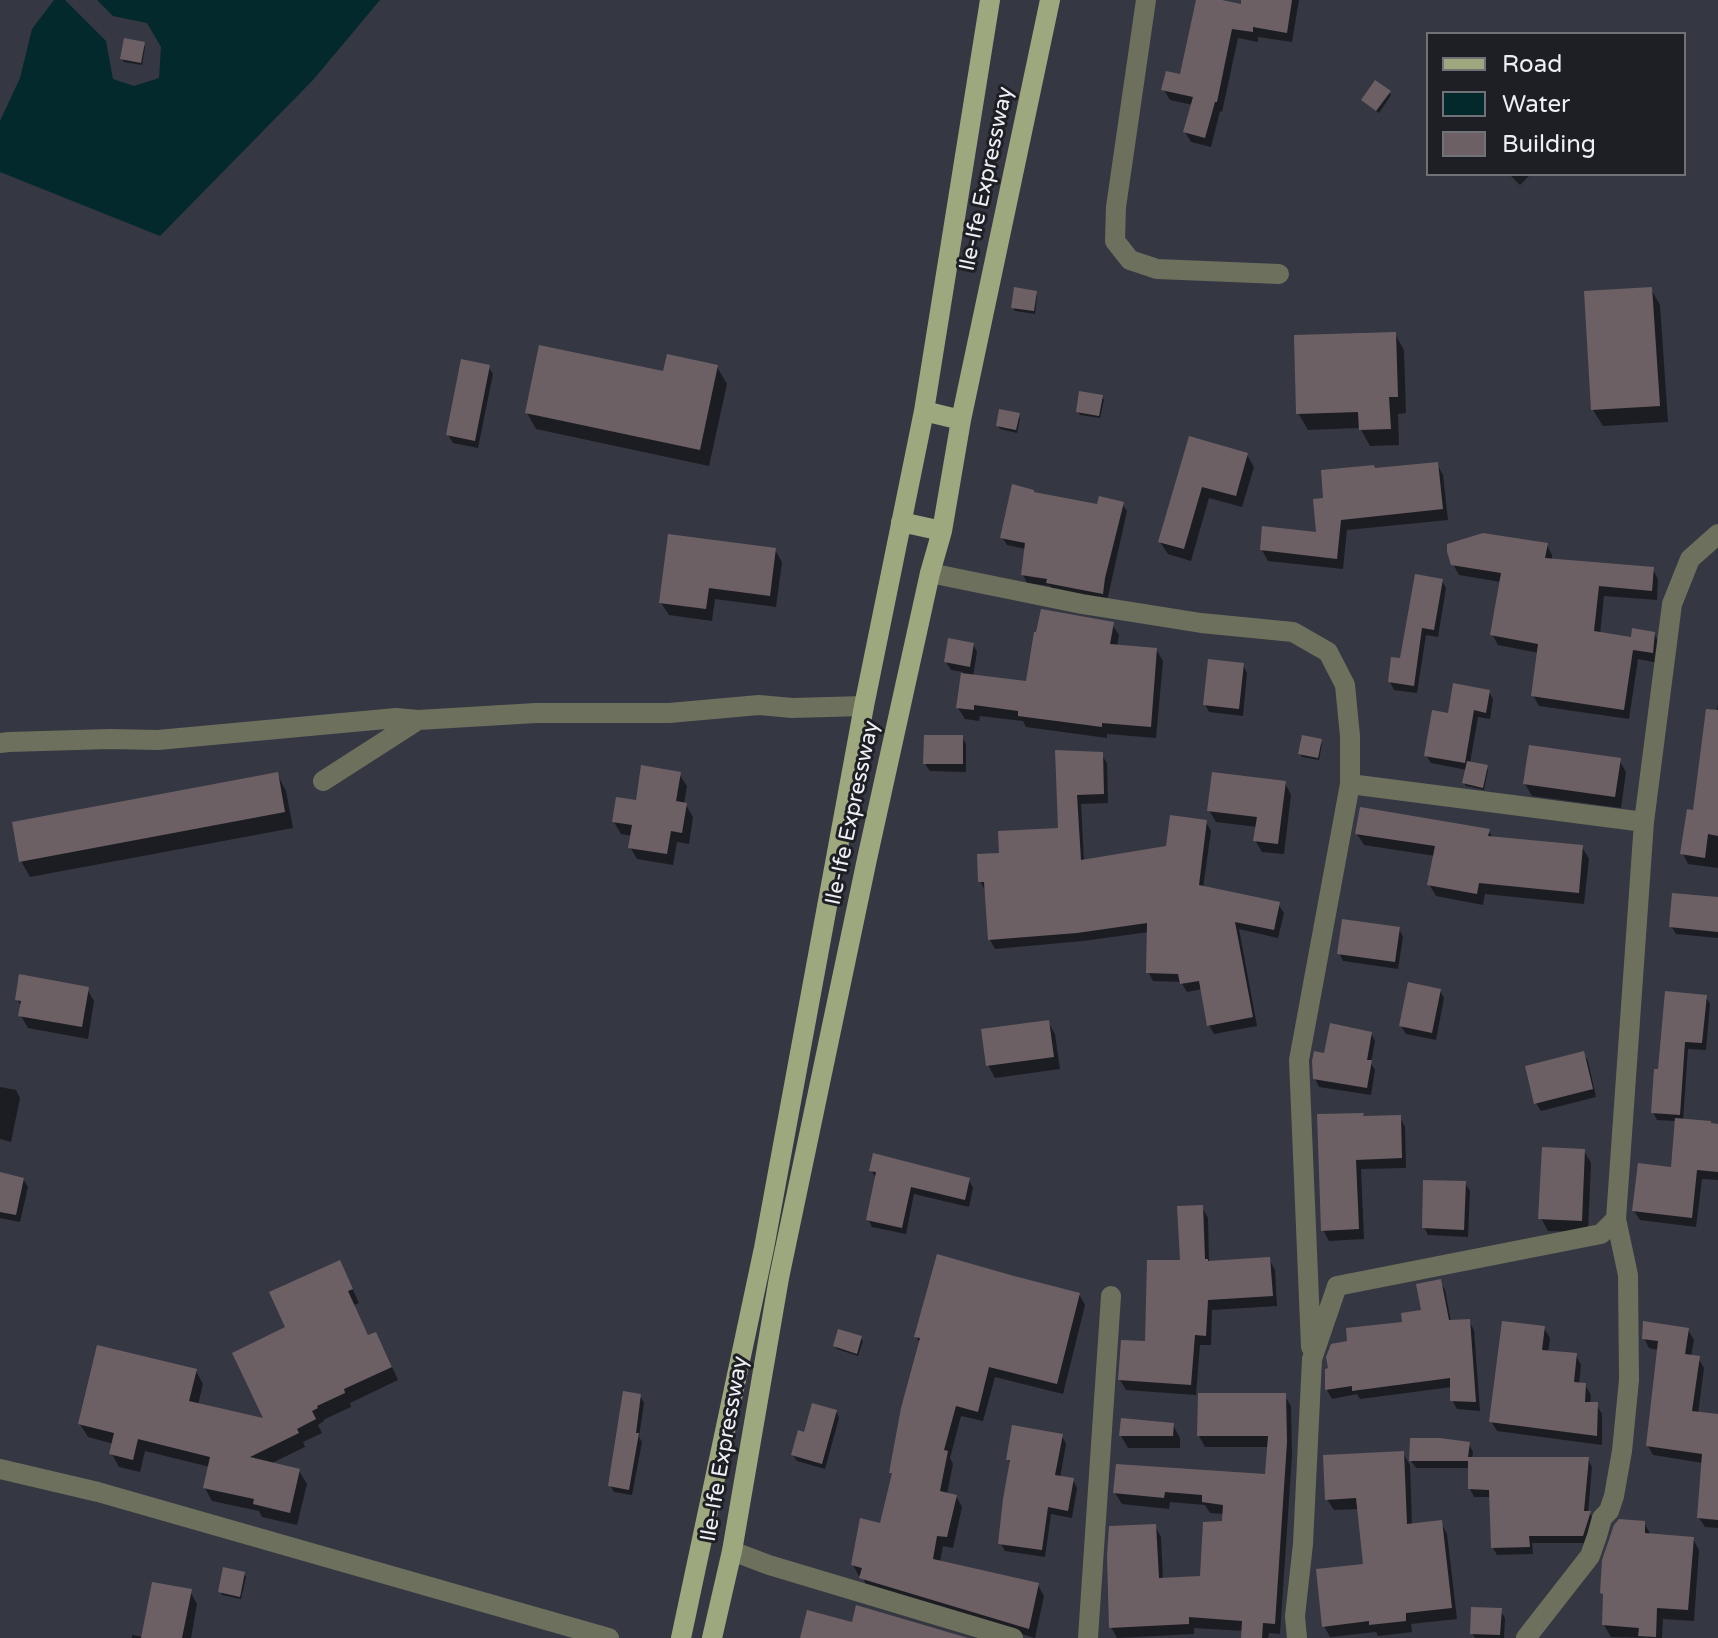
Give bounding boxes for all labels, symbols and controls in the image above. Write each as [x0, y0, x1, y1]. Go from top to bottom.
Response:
legend [1426, 32, 1686, 176]
text: Road [1502, 50, 1562, 79]
street label: Ile-Ife Expressway [955, 84, 1019, 274]
text: Water [1502, 90, 1570, 119]
text: Building [1502, 130, 1596, 159]
street label: Ile-Ife Expressway [821, 718, 885, 908]
street label: Ile-Ife Expressway [696, 1354, 754, 1544]

